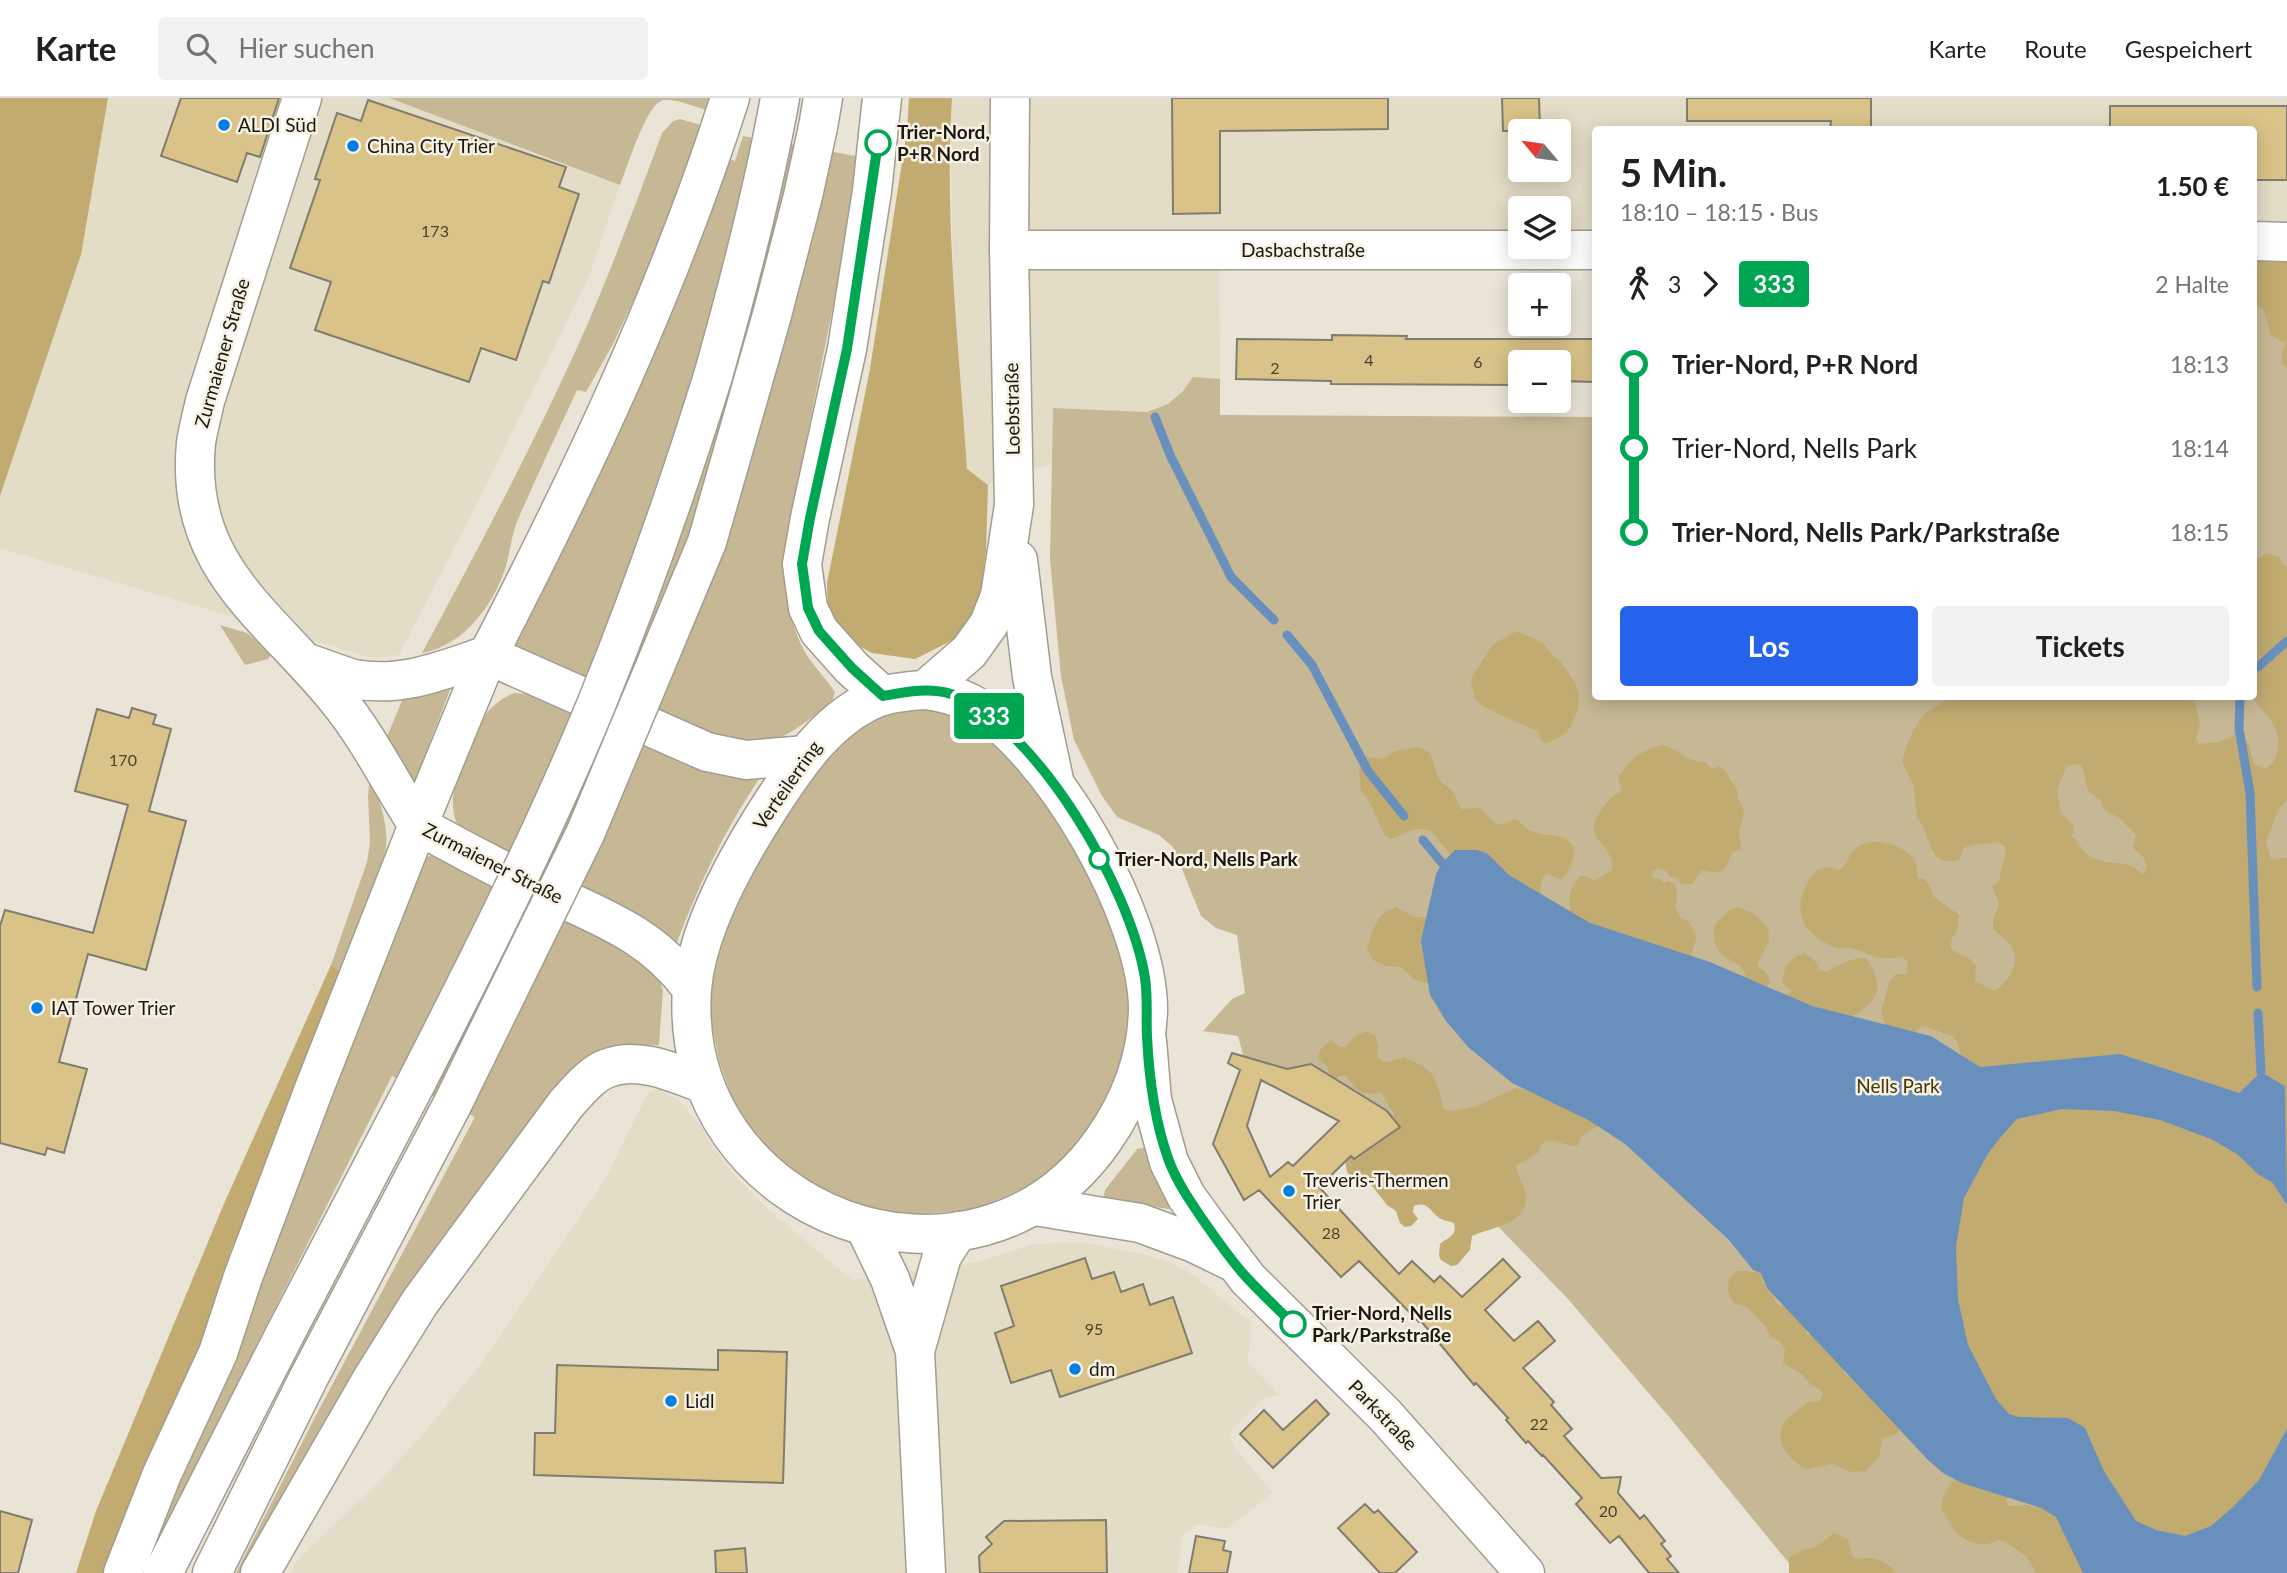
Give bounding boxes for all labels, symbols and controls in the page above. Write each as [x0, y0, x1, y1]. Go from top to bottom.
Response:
search box [158, 17, 648, 80]
text: Karte [35, 28, 116, 68]
icon: search [182, 29, 220, 67]
text: Hier suchen [238, 32, 375, 64]
text: Karte [1929, 34, 1986, 63]
text: Route [2024, 34, 2087, 63]
text: Gespeichert [2125, 34, 2252, 63]
place label: ALDI Süd [238, 113, 317, 136]
marker: ALDI Süd [216, 117, 232, 133]
north arrow [1508, 119, 1572, 182]
map controls [1508, 119, 1571, 413]
place label: Trier-Nord, P+R Nord [897, 120, 990, 165]
marker: Trier-Nord, P+R Nord [865, 130, 891, 156]
place label: China City Trier [367, 134, 495, 157]
marker: China City Trier [345, 138, 361, 154]
text: 5 Min. [1620, 149, 1727, 195]
text: 1.50 € [2156, 170, 2229, 202]
button: layers [1508, 196, 1571, 259]
text: 18:10 – 18:15 · Bus [1620, 198, 1819, 226]
house number: 173 [421, 221, 449, 240]
street label: Dasbachstraße [1241, 238, 1365, 261]
icon: walk [1620, 265, 1658, 303]
icon: forward [1691, 265, 1729, 303]
text: 333 [1753, 269, 1795, 298]
text: 3 [1668, 270, 1681, 298]
text: 2 Halte [2155, 270, 2229, 298]
button: + [1508, 273, 1571, 336]
street label: Zurmaiener Straße [189, 276, 254, 430]
text: Trier-Nord, P+R Nord [1672, 348, 1918, 380]
house number: 4 [1364, 350, 1374, 369]
button: − [1508, 350, 1571, 413]
text: 18:13 [2170, 350, 2229, 378]
house number: 6 [1473, 352, 1483, 371]
house number: 2 [1270, 358, 1280, 377]
street label: Loebstraße [999, 362, 1024, 456]
text: Trier-Nord, Nells Park [1672, 432, 1917, 464]
text: 18:14 [2170, 434, 2229, 462]
text: Trier-Nord, Nells Park/Parkstraße [1672, 516, 2060, 548]
text: 18:15 [2170, 518, 2229, 546]
button: Los [1620, 606, 1918, 686]
button: Tickets [1932, 606, 2229, 686]
line badge: 333 [949, 693, 1029, 739]
text: 333 [968, 701, 1010, 730]
street label: Verteilerring [748, 736, 826, 834]
house number: 170 [109, 750, 137, 769]
street label: Zurmaiener Straße [419, 817, 567, 908]
place label: Trier-Nord, Nells Park [1115, 847, 1299, 870]
marker: Trier-Nord, Nells Park [1089, 849, 1109, 869]
place label: IAT Tower Trier [51, 996, 176, 1019]
marker: IAT Tower Trier [29, 1000, 45, 1016]
park label: Nells Park [1856, 1074, 1940, 1097]
place label: Treveris-Thermen Trier [1303, 1168, 1449, 1213]
marker: Treveris-Thermen Trier [1281, 1183, 1297, 1199]
house number: 28 [1322, 1223, 1340, 1242]
place label: Trier-Nord, Nells Park/Parkstraße [1312, 1301, 1452, 1346]
marker: Trier-Nord, Nells Park/Parkstraße [1280, 1311, 1306, 1337]
house number: 95 [1085, 1319, 1103, 1338]
place label: dm [1089, 1357, 1115, 1380]
marker: dm [1067, 1361, 1083, 1377]
street label: Parkstraße [1344, 1375, 1423, 1455]
place label: Lidl [685, 1389, 714, 1412]
marker: Lidl [663, 1393, 679, 1409]
house number: 22 [1530, 1414, 1548, 1433]
house number: 20 [1599, 1501, 1617, 1520]

